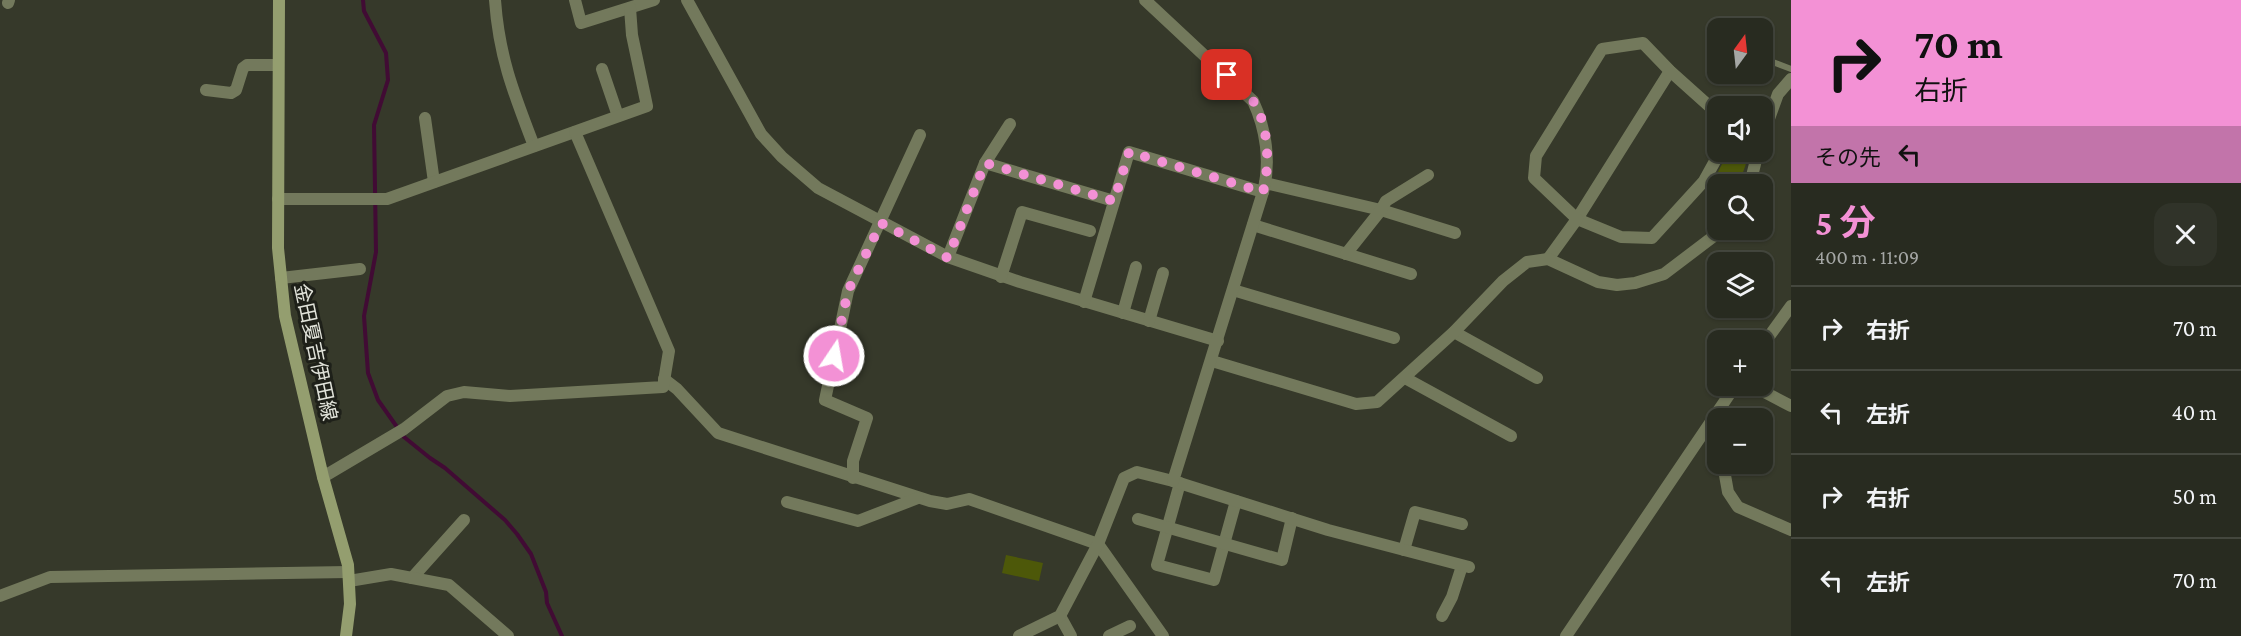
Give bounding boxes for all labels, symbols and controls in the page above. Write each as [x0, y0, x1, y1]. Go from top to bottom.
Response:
north arrow [1707, 18, 1773, 84]
map controls [1707, 18, 1773, 474]
text: 70 m [1914, 20, 2003, 67]
icon: right [1815, 24, 1893, 102]
pin [1201, 49, 1252, 100]
icon: arrive [1210, 58, 1243, 91]
text: 右折 [1914, 76, 1968, 106]
button: sound [1707, 96, 1773, 162]
icon: left [1893, 138, 1926, 171]
text: その先 [1815, 145, 1881, 170]
button: search [1707, 174, 1773, 240]
text: 5 分 [1815, 203, 1876, 243]
button: close [2154, 203, 2217, 266]
text: 400 m · 11:09 [1815, 246, 1919, 268]
button: layers [1707, 252, 1773, 318]
street label: 金田夏吉伊田線 [291, 281, 341, 423]
icon: right [1815, 312, 1848, 345]
text: 70 m [2173, 316, 2217, 341]
text: 右折 [1866, 318, 1910, 343]
position arrow [802, 324, 866, 388]
button: + [1707, 330, 1773, 396]
icon: left [1815, 396, 1848, 429]
text: 40 m [2172, 400, 2217, 425]
text: 左折 [1866, 402, 1910, 427]
button: − [1707, 408, 1773, 474]
icon: right [1815, 480, 1848, 513]
text: 50 m [2172, 484, 2217, 509]
text: 右折 [1866, 486, 1910, 511]
icon: left [1815, 564, 1848, 597]
text: 70 m [2173, 568, 2217, 593]
text: 左折 [1866, 570, 1910, 595]

